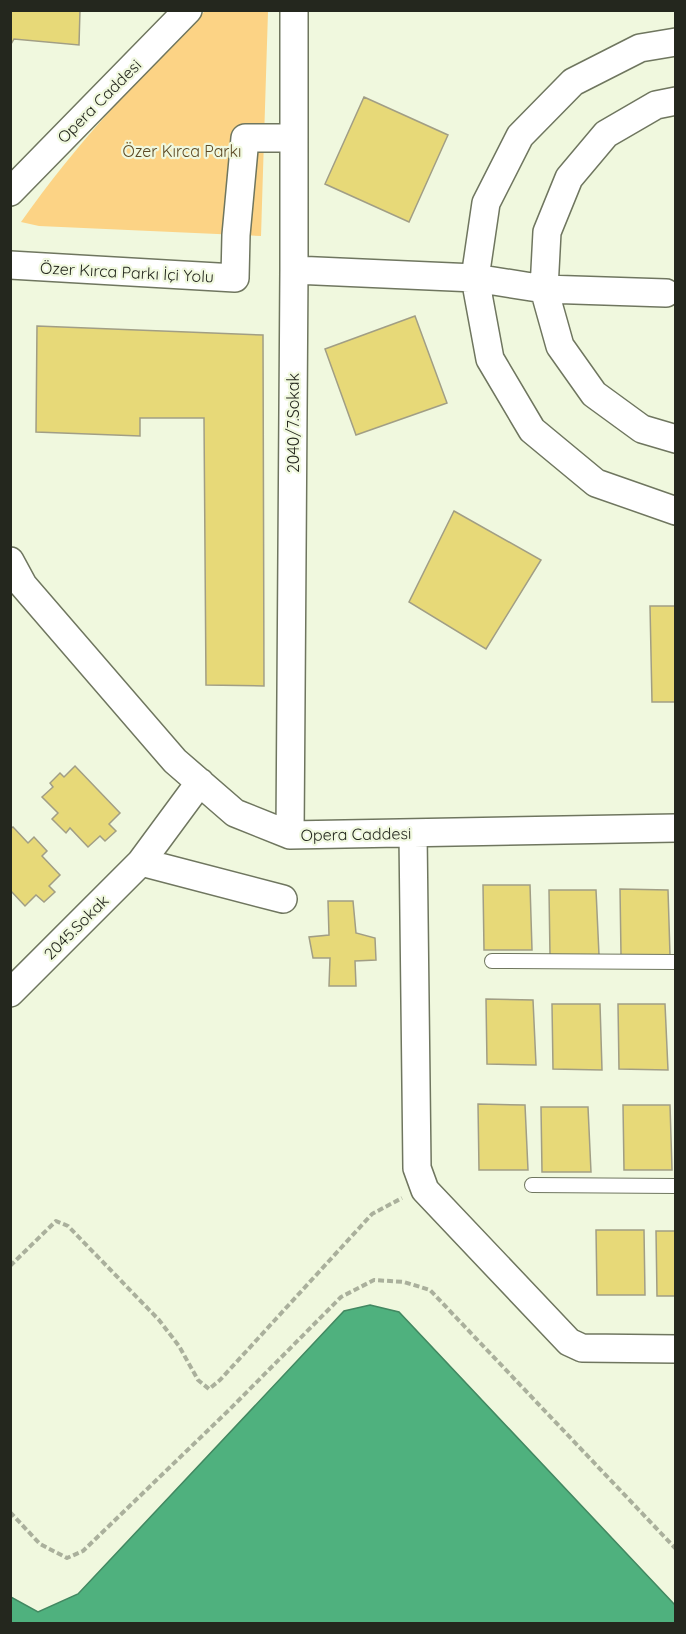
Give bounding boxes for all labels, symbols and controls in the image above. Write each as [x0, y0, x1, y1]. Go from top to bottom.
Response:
street label: Opera Caddesi [53, 55, 145, 147]
park label: Özer Kırca Parkı [122, 141, 242, 161]
street label: Özer Kırca Parkı İçi Yolu [40, 257, 214, 287]
street label: 2040/7.Sokak [283, 373, 303, 473]
street label: Opera Caddesi [301, 823, 411, 845]
street label: 2045.Sokak [39, 890, 113, 964]

